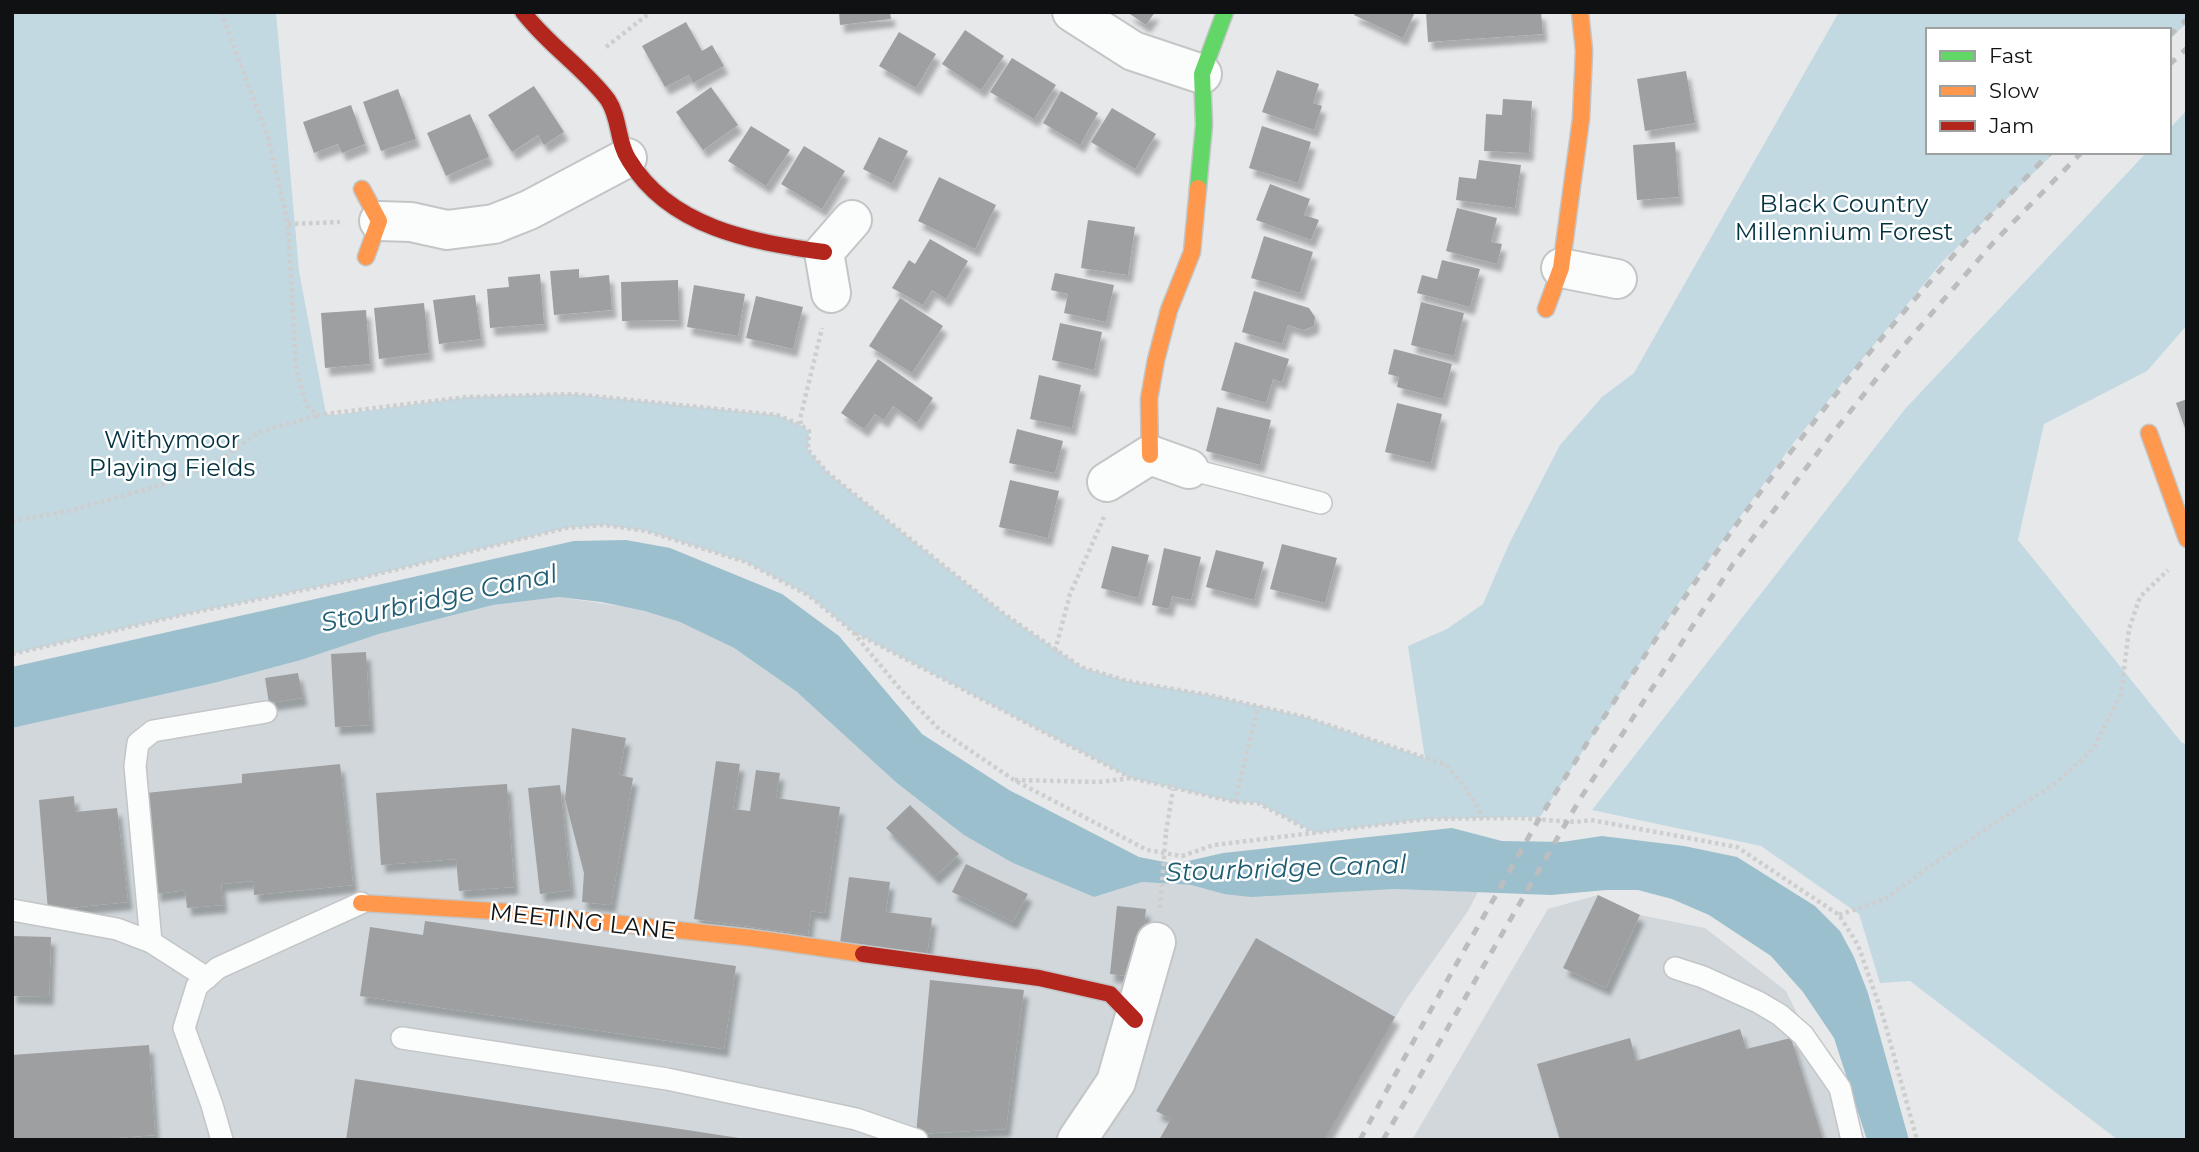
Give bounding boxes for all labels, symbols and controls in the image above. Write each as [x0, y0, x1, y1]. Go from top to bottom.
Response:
legend [1926, 28, 2171, 154]
text: Fast [1989, 43, 2033, 68]
text: Slow [1989, 78, 2039, 103]
text: Jam [1988, 113, 2034, 138]
park label: Black Country Millennium Forest [1735, 189, 1954, 246]
park label: Withymoor Playing Fields [89, 425, 255, 482]
water label: Stourbridge Canal [318, 557, 560, 639]
water label: Stourbridge Canal [1165, 848, 1407, 888]
street label: MEETING LANE [488, 897, 678, 945]

